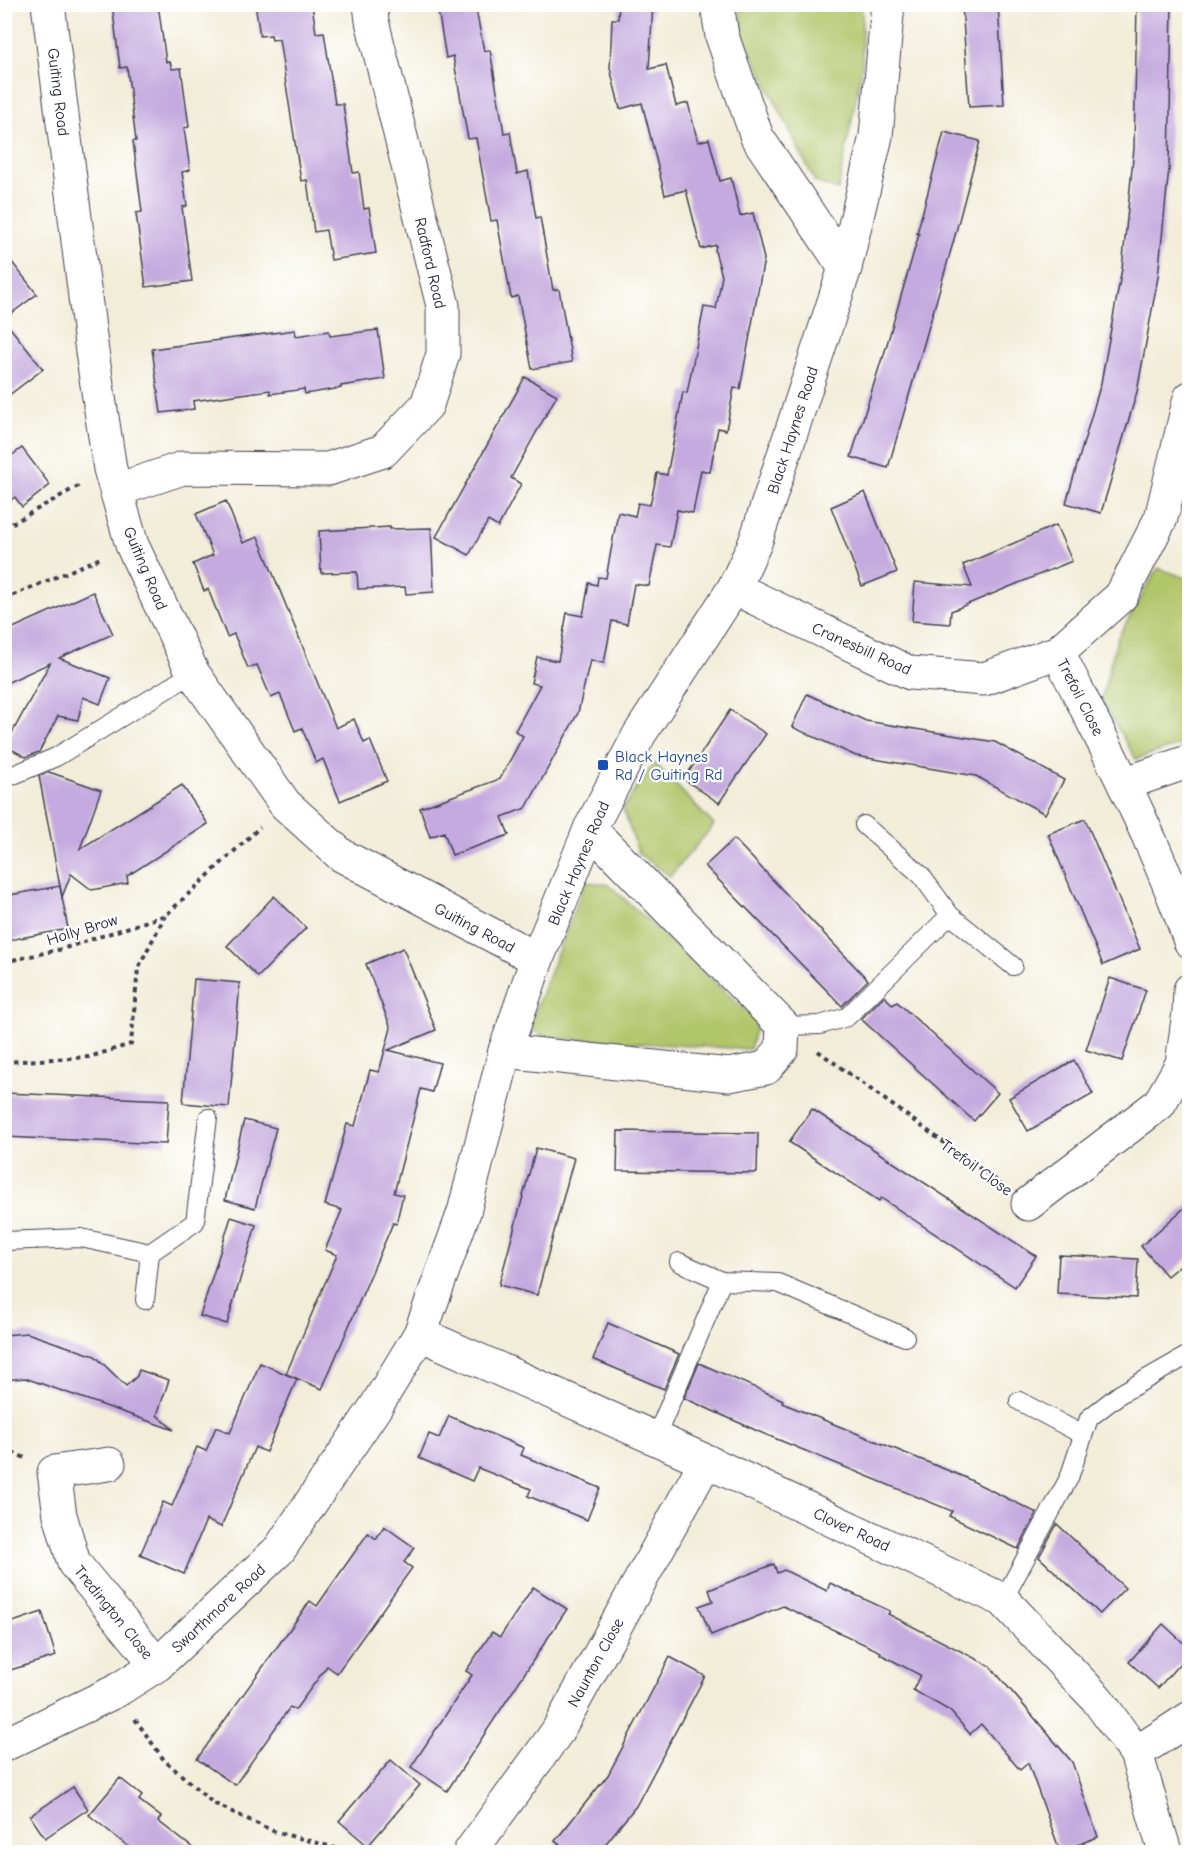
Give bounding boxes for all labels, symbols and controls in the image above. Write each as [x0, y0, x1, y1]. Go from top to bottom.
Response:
street label: Guiting Road [44, 47, 72, 137]
street label: Radford Road [411, 216, 449, 311]
street label: Black Haynes Road [764, 364, 822, 496]
street label: Guiting Road [119, 524, 171, 613]
street label: Cranesbill Road [809, 619, 914, 679]
street label: Trefoil Close [1053, 656, 1107, 739]
place label: Black Haynes Rd / Guiting Rd [615, 748, 722, 784]
marker: Black Haynes Rd / Guiting Rd [596, 758, 610, 772]
street label: Black Haynes Road [545, 799, 613, 928]
street label: Guiting Road [431, 899, 518, 957]
street label: Holly Brow [45, 910, 120, 949]
street label: Trefoil Close [937, 1136, 1016, 1200]
street label: Clover Road [811, 1504, 893, 1555]
street label: Swarthmore Road [168, 1561, 269, 1657]
street label: Tredington Close [70, 1562, 156, 1663]
street label: Naunton Close [564, 1615, 628, 1710]

